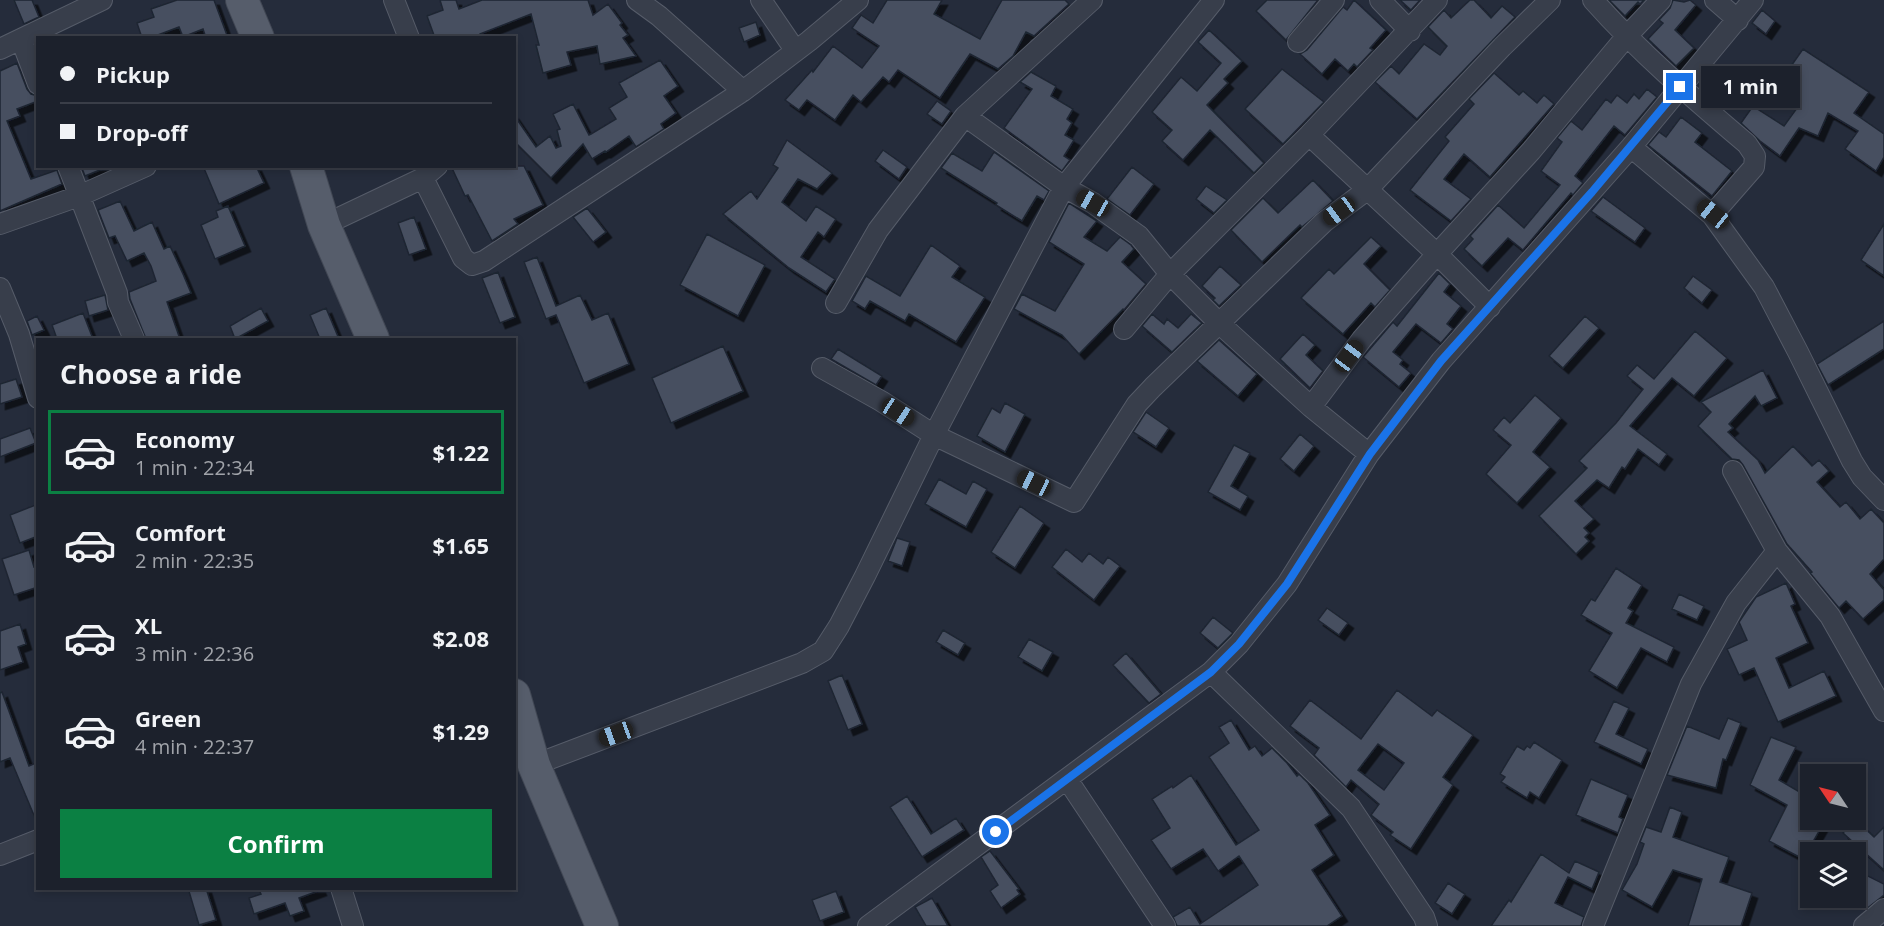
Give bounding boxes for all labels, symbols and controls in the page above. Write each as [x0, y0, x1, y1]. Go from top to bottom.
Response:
text: Pickup [96, 59, 170, 89]
callout: 1 min [1701, 66, 1800, 108]
route end [1666, 73, 1693, 100]
text: 1 min [1723, 73, 1778, 100]
text: Drop-off [96, 117, 188, 147]
car [1073, 186, 1113, 220]
car [1319, 193, 1359, 229]
car [1693, 196, 1733, 232]
car [1331, 336, 1367, 376]
text: Choose a ride [60, 355, 242, 392]
car [878, 395, 918, 429]
text: Economy [135, 424, 234, 454]
icon: car [63, 425, 117, 479]
text: $1.22 [432, 437, 489, 467]
text: 1 min · 22:34 [135, 454, 254, 481]
car [1014, 467, 1054, 499]
text: Comfort [135, 517, 226, 547]
icon: car [63, 518, 117, 572]
text: $1.65 [432, 530, 489, 560]
text: 2 min · 22:35 [135, 547, 254, 574]
text: XL [135, 610, 162, 640]
icon: car [63, 611, 117, 665]
text: $2.08 [432, 623, 489, 653]
text: 3 min · 22:36 [135, 640, 254, 667]
text: Green [135, 703, 201, 733]
icon: car [63, 704, 117, 758]
text: $1.29 [432, 716, 489, 746]
car [596, 719, 636, 749]
text: 4 min · 22:37 [135, 733, 254, 760]
north arrow [1800, 764, 1866, 830]
map controls [1800, 764, 1866, 908]
button: Confirm [60, 809, 492, 878]
route start [982, 818, 1009, 845]
button: layers [1800, 842, 1866, 908]

